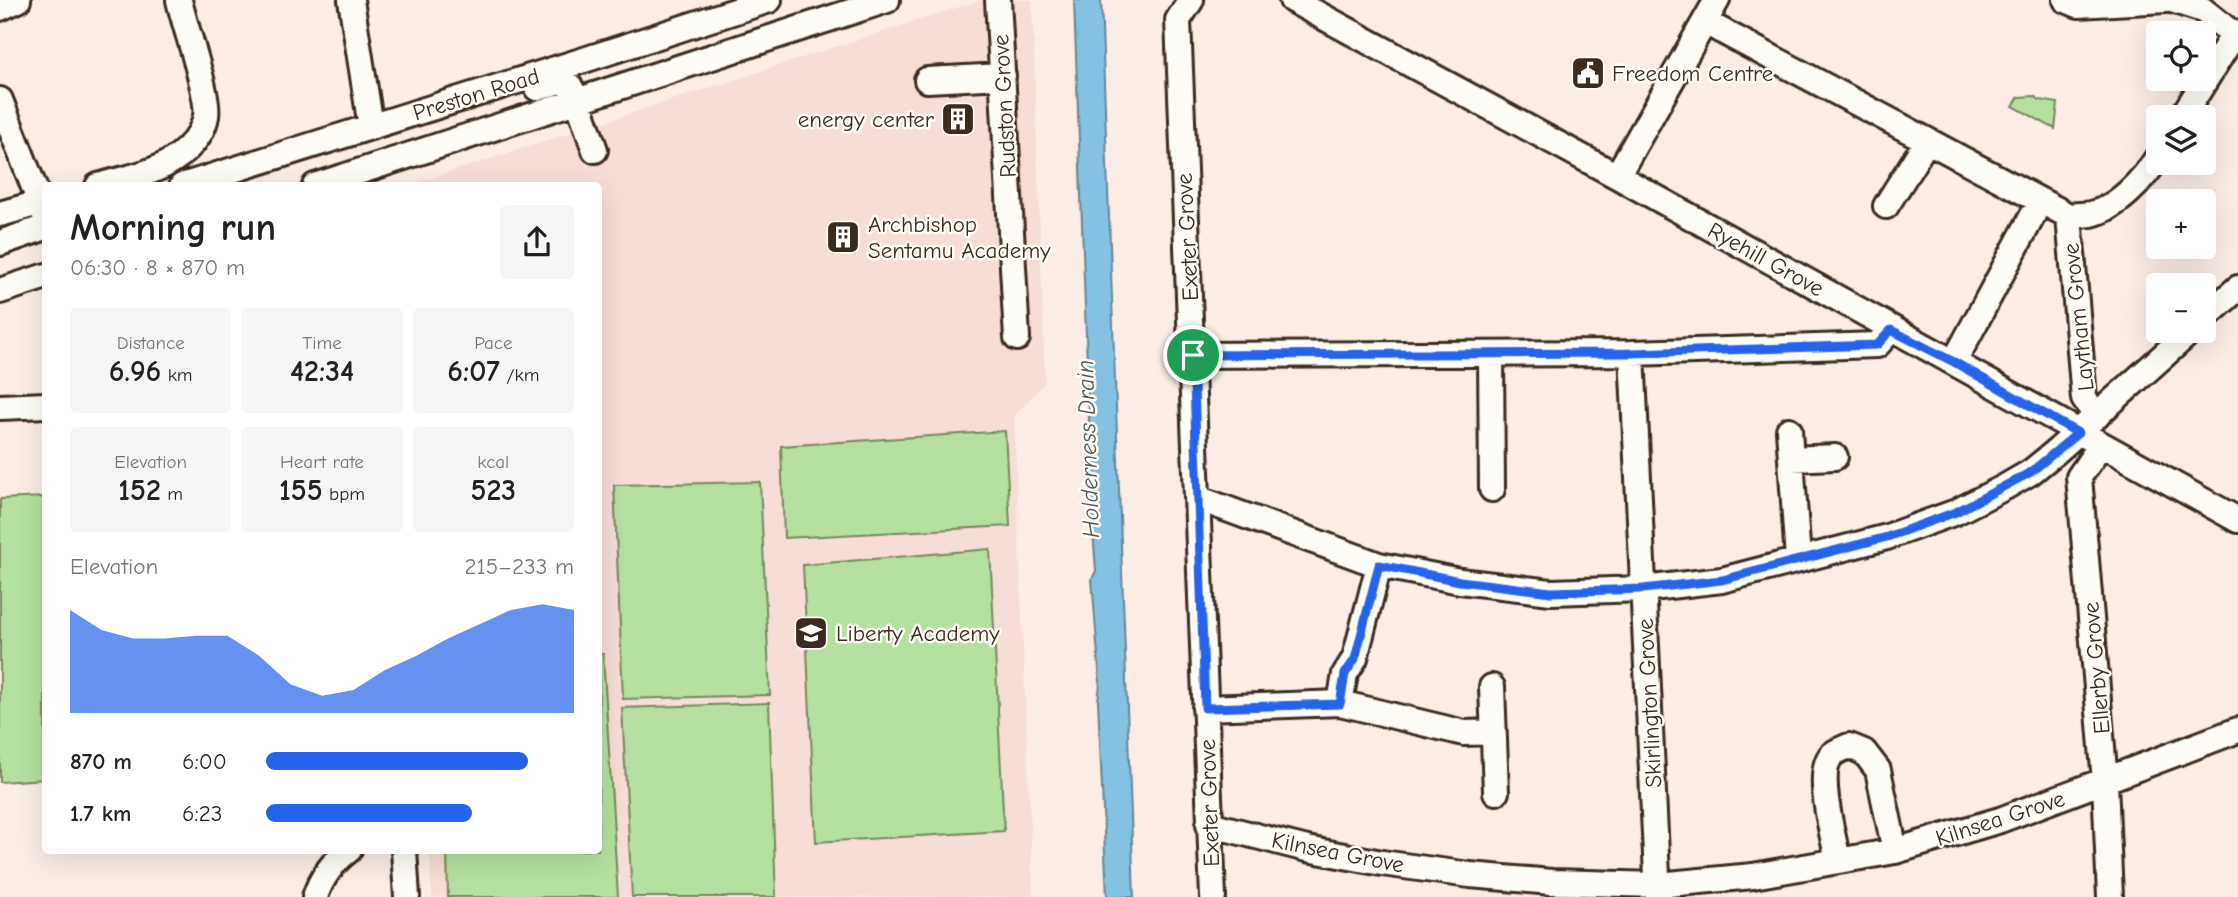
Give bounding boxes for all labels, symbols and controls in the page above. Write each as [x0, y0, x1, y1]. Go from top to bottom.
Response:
map controls [2146, 21, 2216, 343]
button: locate [2146, 21, 2216, 91]
street label: Rudston Grove [987, 34, 1022, 178]
public building icon: Freedom Centre [1569, 54, 1607, 92]
place label: Freedom Centre [1612, 60, 1773, 87]
street label: Preston Road [410, 62, 543, 127]
building icon: energy center [939, 100, 977, 138]
button: layers [2146, 105, 2216, 175]
place label: energy center [798, 106, 935, 133]
street label: Exeter Grove [1171, 172, 1204, 302]
button: + [2146, 189, 2216, 259]
button: share [500, 205, 574, 279]
text: Morning run [70, 206, 276, 250]
place label: Archbishop Sentamu Academy [868, 211, 1051, 264]
street label: Ryehill Grove [1703, 217, 1828, 302]
building icon: Archbishop Sentamu Academy [824, 218, 862, 256]
street label: Laytham Grove [2057, 242, 2100, 392]
text: 06:30 · 8 × 870 m [70, 254, 245, 281]
button: − [2146, 273, 2216, 343]
pin [1163, 325, 1223, 385]
text: Distance [117, 332, 185, 354]
text: Time [302, 332, 342, 354]
text: Pace [474, 332, 512, 354]
icon: arrive [1174, 336, 1212, 374]
text: 6.96 [109, 354, 161, 389]
text: 42:34 [290, 354, 354, 389]
text: 6:07 [447, 354, 500, 389]
water label: Holderness Drain [1071, 360, 1105, 538]
text: km [161, 364, 193, 386]
text: /km [500, 364, 539, 386]
text: Elevation [114, 451, 187, 473]
text: Heart rate [280, 451, 364, 473]
text: kcal [477, 451, 509, 473]
text: 152 [118, 473, 161, 508]
text: 155 [279, 473, 323, 508]
text: 523 [470, 473, 516, 508]
text: m [161, 483, 183, 505]
text: bpm [323, 483, 365, 505]
text: Elevation [70, 553, 158, 580]
text: 215–233 m [465, 553, 574, 580]
street label: Ellerby Grove [2077, 601, 2116, 735]
school or university icon: Liberty Academy [792, 614, 830, 652]
street label: Skirlington Grove [1632, 618, 1667, 788]
place label: Liberty Academy [836, 620, 1000, 647]
street label: Exeter Grove [1194, 739, 1225, 867]
text: 870 m [70, 748, 132, 775]
text: 6:00 [182, 748, 227, 775]
street label: Kilnsea Grove [1932, 785, 2068, 852]
text: 1.7 km [70, 800, 131, 827]
text: 6:23 [182, 800, 222, 827]
street label: Kilnsea Grove [1269, 826, 1406, 879]

